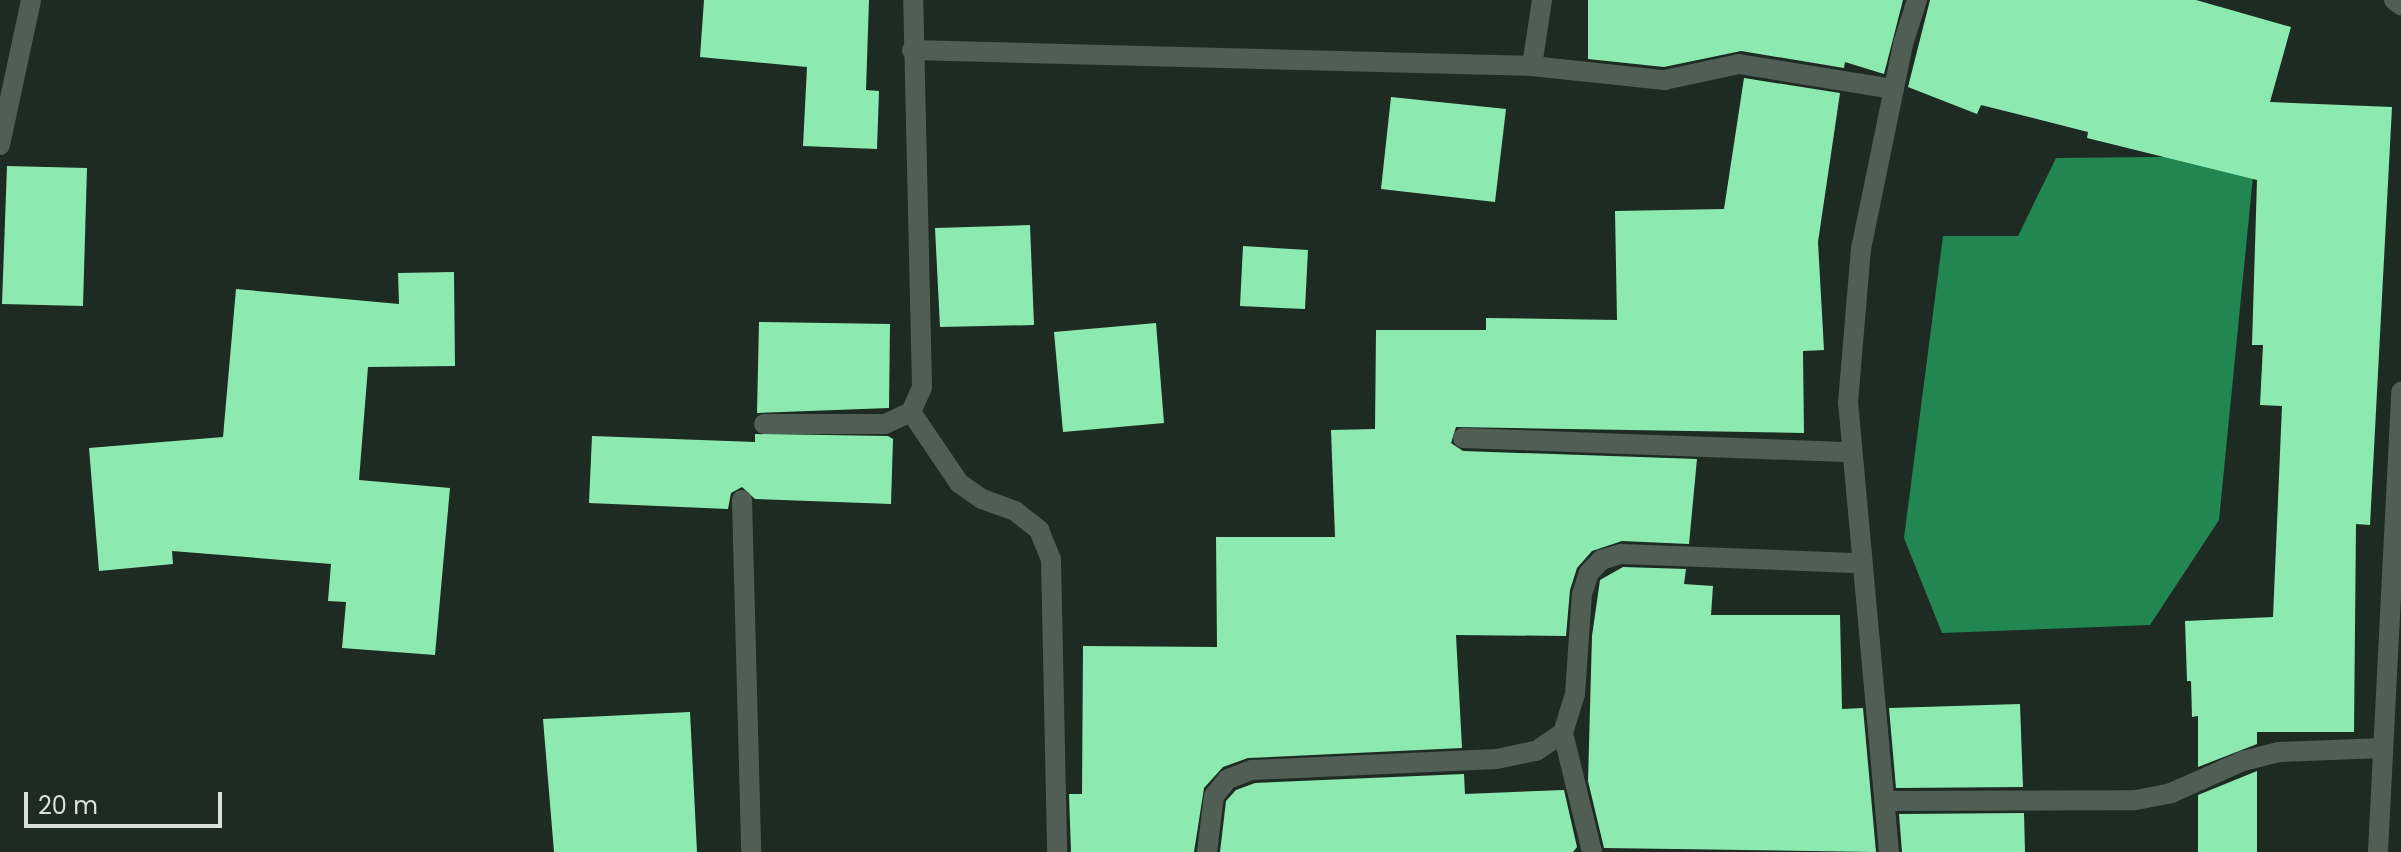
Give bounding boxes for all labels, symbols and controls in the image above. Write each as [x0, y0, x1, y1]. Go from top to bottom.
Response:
scale bar [28, 776, 226, 826]
text: 20 m [38, 789, 98, 822]

